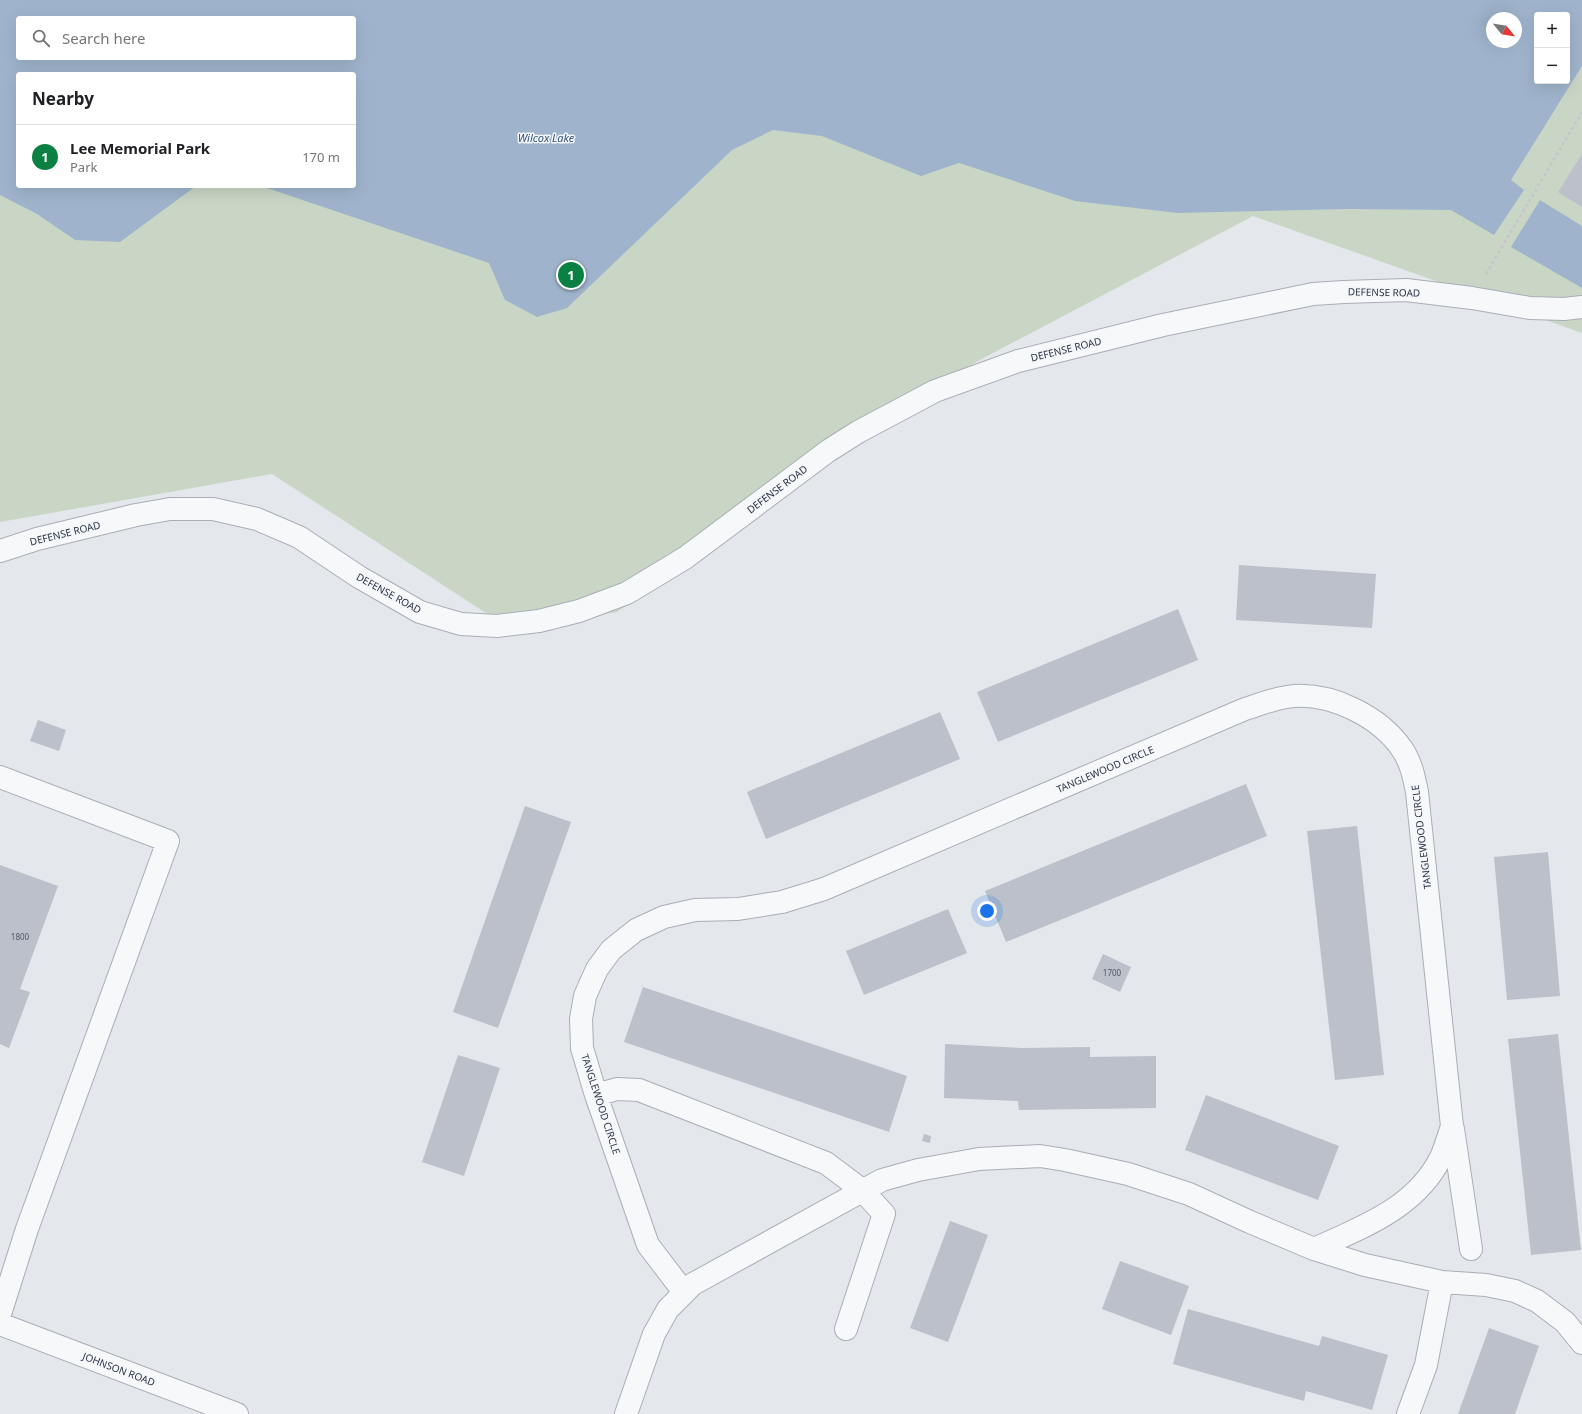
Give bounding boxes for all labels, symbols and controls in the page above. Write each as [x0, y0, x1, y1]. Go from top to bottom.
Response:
north arrow [1486, 12, 1522, 48]
map controls [1534, 12, 1570, 84]
button: + [1534, 12, 1570, 48]
search box [16, 16, 356, 60]
icon: search [30, 27, 52, 49]
text: Search here [62, 28, 145, 48]
button: − [1534, 48, 1570, 84]
text: Nearby [32, 87, 94, 110]
water label: Wilcox Lake [518, 130, 575, 145]
text: Lee Memorial Park [70, 138, 210, 158]
text: 1 [41, 148, 49, 166]
text: 170 m [302, 148, 340, 166]
text: Park [70, 158, 97, 176]
pin: 1 [558, 260, 584, 290]
street label: DEFENSE ROAD [1348, 284, 1420, 300]
street label: DEFENSE ROAD [1029, 333, 1103, 365]
street label: DEFENSE ROAD [744, 462, 810, 516]
street label: DEFENSE ROAD [28, 517, 102, 549]
street label: DEFENSE ROAD [354, 569, 424, 617]
street label: TANGLEWOOD CIRCLE [1054, 742, 1156, 796]
street label: TANGLEWOOD CIRCLE [1408, 784, 1434, 890]
your location [977, 901, 997, 921]
house number: 1800 [11, 931, 30, 942]
house number: 1700 [1103, 967, 1122, 978]
street label: TANGLEWOOD CIRCLE [578, 1052, 624, 1156]
street label: JOHNSON ROAD [80, 1348, 157, 1389]

